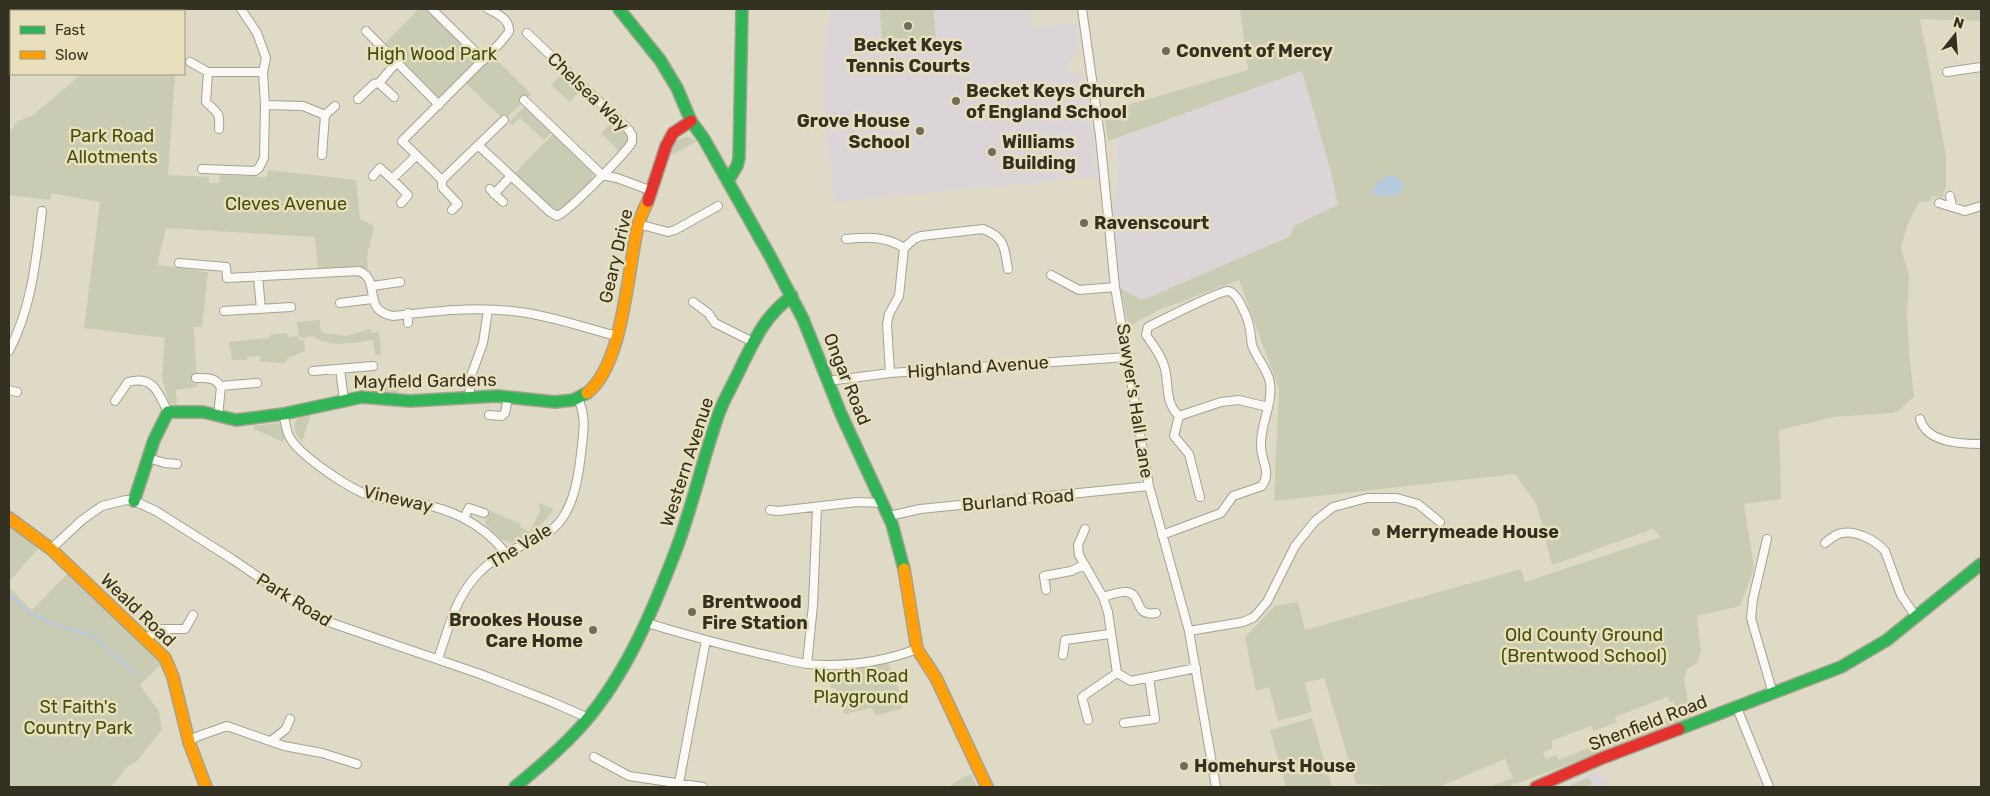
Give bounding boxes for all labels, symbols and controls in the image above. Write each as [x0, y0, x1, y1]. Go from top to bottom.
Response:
legend [10, 10, 185, 75]
north arrow [1930, 10, 1980, 60]
text: N [1951, 13, 1966, 33]
marker: Becket Keys Tennis Courts [902, 20, 914, 32]
text: Fast [55, 21, 85, 39]
place label: Becket Keys Tennis Courts [846, 34, 970, 77]
place label: Convent of Mercy [1176, 40, 1333, 62]
park label: High Wood Park [367, 43, 498, 65]
marker: Convent of Mercy [1160, 45, 1172, 57]
text: Slow [55, 46, 88, 64]
street label: Chelsea Way [543, 48, 633, 136]
place label: Becket Keys Church of England School [966, 80, 1145, 123]
marker: Becket Keys Church of England School [950, 95, 962, 107]
place label: Grove House School [797, 110, 910, 153]
park label: Park Road Allotments [66, 125, 158, 168]
marker: Grove House School [914, 125, 926, 137]
place label: Williams Building [1002, 131, 1076, 174]
marker: Williams Building [986, 146, 998, 158]
park label: Cleves Avenue [225, 193, 347, 215]
street label: Geary Drive [594, 207, 638, 305]
place label: Ravenscourt [1094, 212, 1209, 234]
marker: Ravenscourt [1078, 217, 1090, 229]
street label: Sawyer's Hall Lane [1112, 322, 1158, 480]
street label: Ongar Road [819, 330, 875, 428]
street label: Highland Avenue [906, 351, 1050, 383]
street label: Mayfield Gardens [353, 369, 497, 393]
street label: Western Avenue [656, 394, 718, 530]
street label: Vineway [361, 480, 435, 518]
street label: Burland Road [961, 484, 1075, 516]
street label: The Vale [484, 518, 556, 574]
place label: Merrymeade House [1386, 521, 1559, 543]
marker: Merrymeade House [1370, 526, 1382, 538]
street label: Park Road [252, 568, 336, 632]
street label: Weald Road [96, 569, 180, 651]
place label: Brentwood Fire Station [702, 591, 808, 634]
marker: Brentwood Fire Station [686, 606, 698, 618]
place label: Brookes House Care Home [449, 609, 583, 652]
marker: Brookes House Care Home [587, 624, 599, 636]
park label: Old County Ground (Brentwood School) [1501, 624, 1667, 667]
park label: North Road Playground [813, 665, 909, 708]
street label: Shenfield Road [1586, 690, 1710, 756]
park label: St Faith's Country Park [23, 696, 133, 739]
place label: Homehurst House [1194, 755, 1356, 777]
marker: Homehurst House [1178, 760, 1190, 772]

